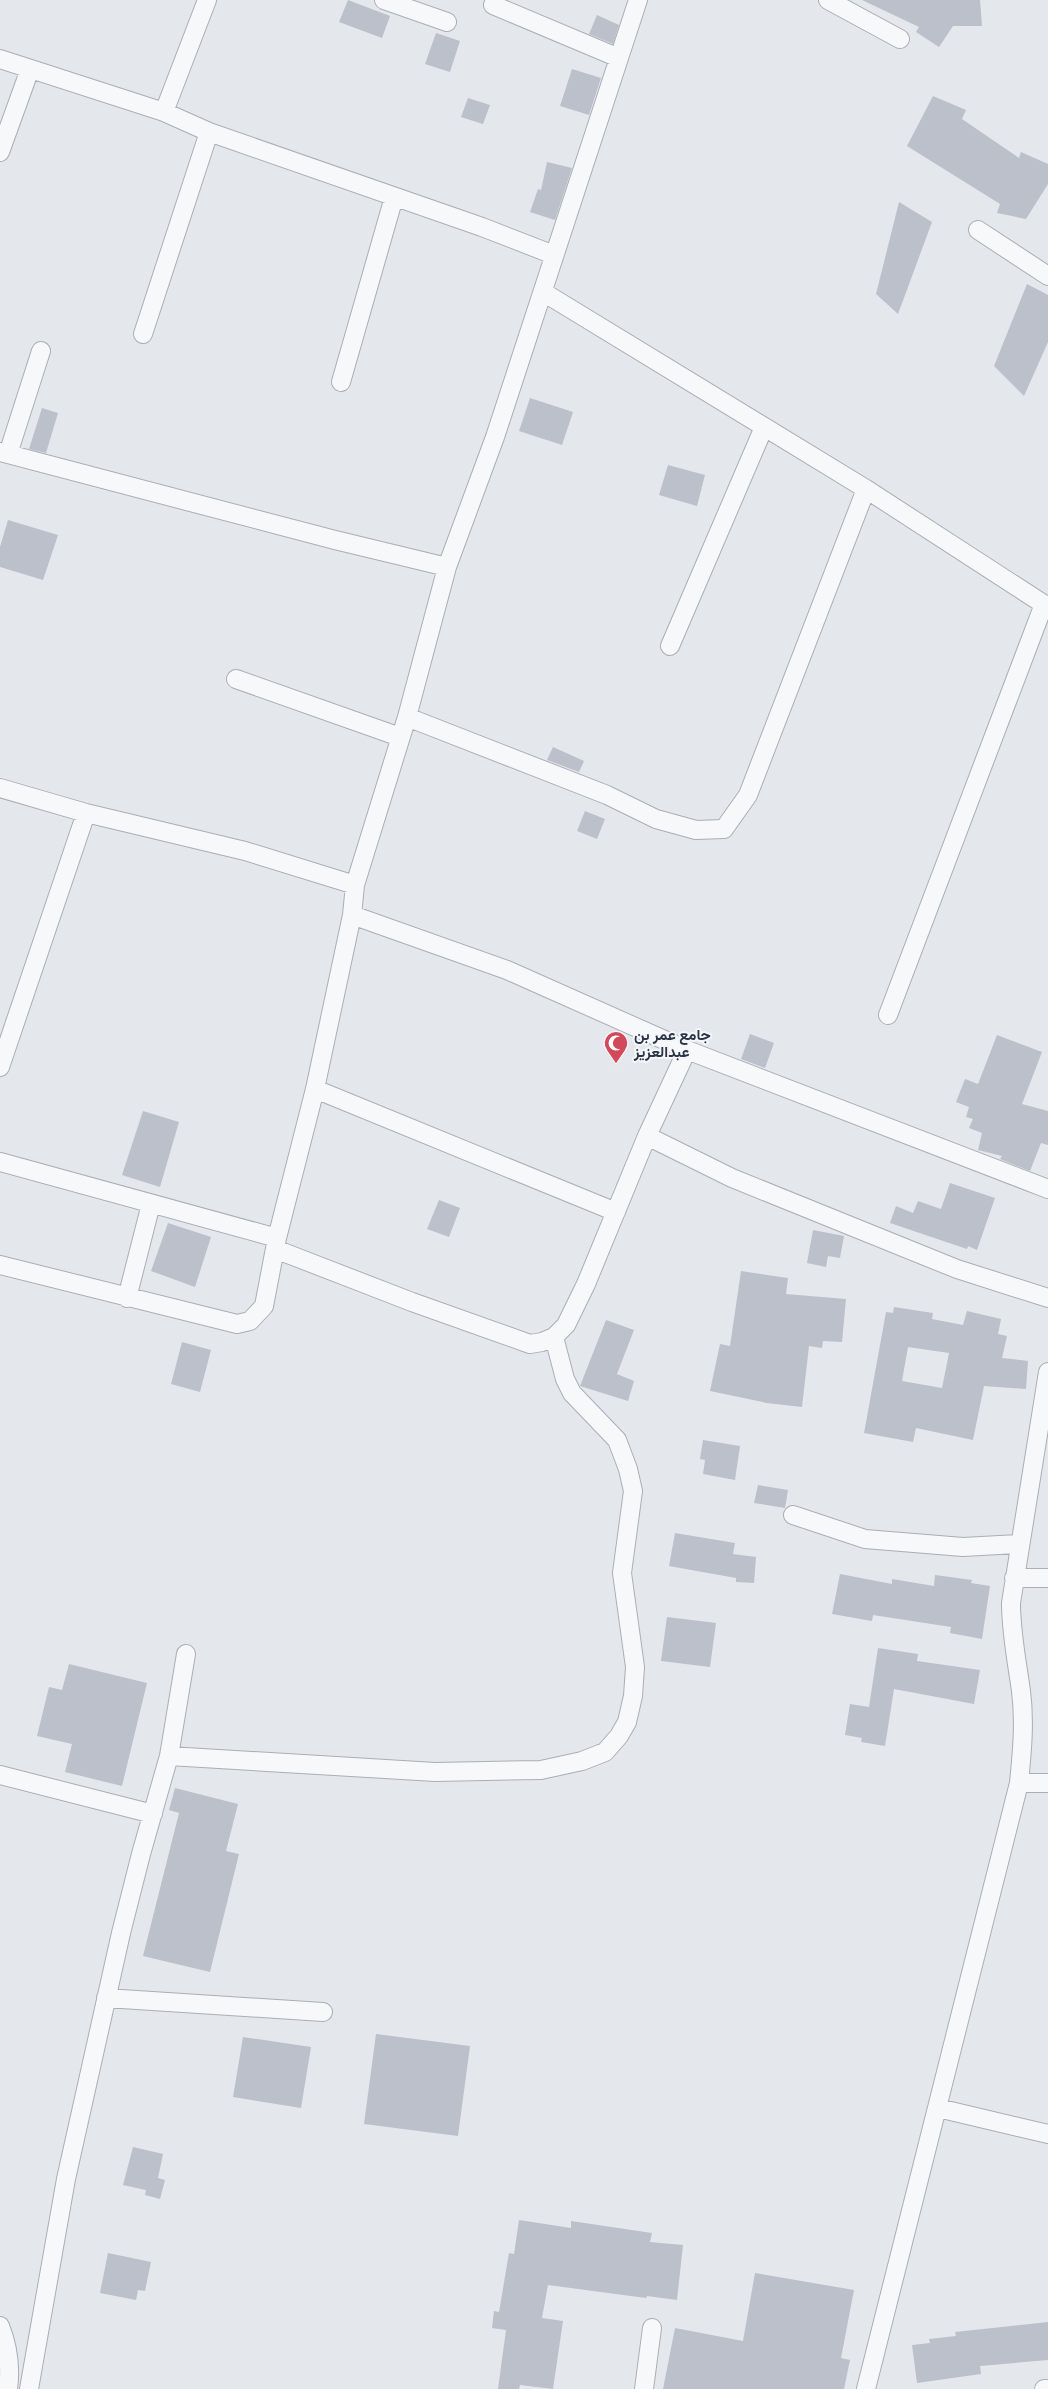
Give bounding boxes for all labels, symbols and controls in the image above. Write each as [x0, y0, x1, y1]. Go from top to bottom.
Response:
place label: جامع عمر بن عبدالعزيز [633, 1025, 711, 1061]
mosque icon: جامع عمر بن عبدالعزيز [603, 1030, 629, 1064]

